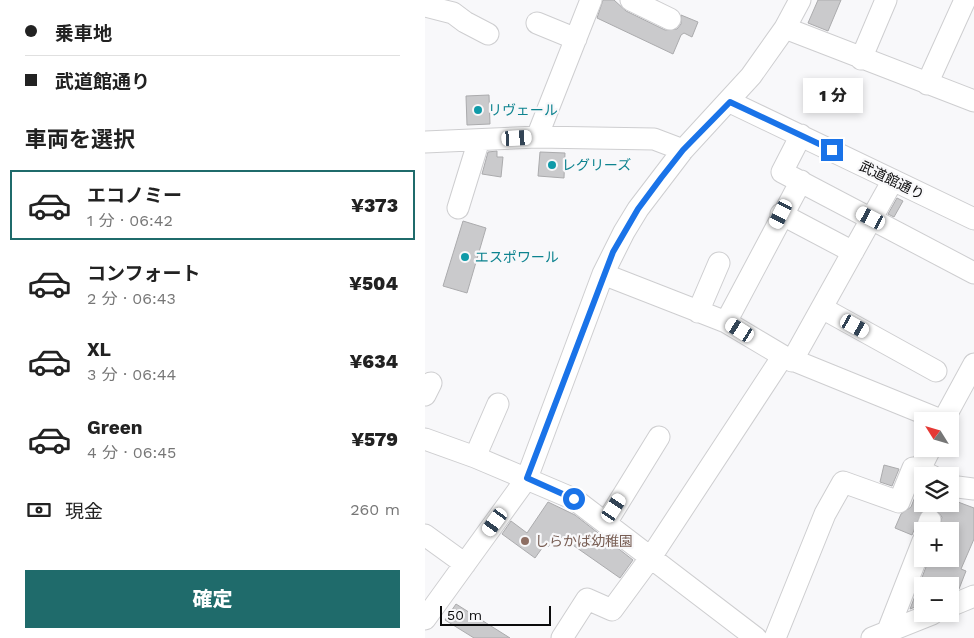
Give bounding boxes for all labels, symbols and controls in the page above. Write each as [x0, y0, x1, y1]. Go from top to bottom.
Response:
text: 乗車地 [55, 22, 112, 45]
text: 武道館通り [55, 70, 150, 93]
callout: 1 分 [802, 78, 862, 112]
text: 1 分 [819, 86, 847, 105]
place label: リヴェール [488, 102, 558, 118]
marker: リヴェール [472, 104, 484, 116]
text: 車両を選択 [25, 127, 135, 152]
car [501, 130, 532, 146]
route end [821, 139, 843, 161]
place label: レグリーズ [562, 157, 631, 173]
street label: 武道館通り [857, 157, 927, 203]
marker: レグリーズ [546, 159, 558, 171]
icon: car [27, 183, 72, 228]
text: エコノミー [87, 184, 182, 207]
text: ¥373 [351, 194, 398, 217]
car [767, 197, 794, 231]
car [854, 205, 887, 231]
text: 1 分 · 06:42 [87, 211, 173, 230]
place label: エスポワール [475, 249, 559, 265]
marker: エスポワール [459, 251, 471, 263]
icon: car [27, 261, 72, 306]
text: コンフォート [87, 262, 200, 285]
text: ¥504 [349, 272, 398, 295]
text: 2 分 · 06:43 [87, 289, 176, 308]
car [838, 312, 871, 340]
car [723, 316, 756, 344]
text: XL [87, 338, 111, 361]
icon: car [27, 339, 72, 384]
text: ¥634 [349, 350, 398, 373]
text: 3 分 · 06:44 [87, 365, 176, 384]
north arrow [914, 412, 959, 458]
map controls [914, 412, 959, 622]
text: Green [87, 416, 143, 439]
icon: car [27, 417, 72, 462]
text: ¥579 [351, 428, 398, 451]
text: 4 分 · 06:45 [87, 443, 176, 462]
button: layers [914, 467, 959, 512]
route start [563, 488, 585, 510]
car [599, 491, 628, 525]
icon: cash [25, 496, 53, 524]
text: 現金 [65, 500, 103, 523]
text: 260 m [350, 500, 400, 519]
car [480, 505, 509, 539]
button: + [914, 522, 959, 567]
place label: しらかば幼稚園 [535, 533, 633, 549]
marker: しらかば幼稚園 [519, 535, 531, 547]
button: 確定 [25, 570, 400, 628]
button: − [914, 577, 959, 622]
scale bar [440, 603, 551, 626]
text: 50 m [447, 607, 482, 623]

